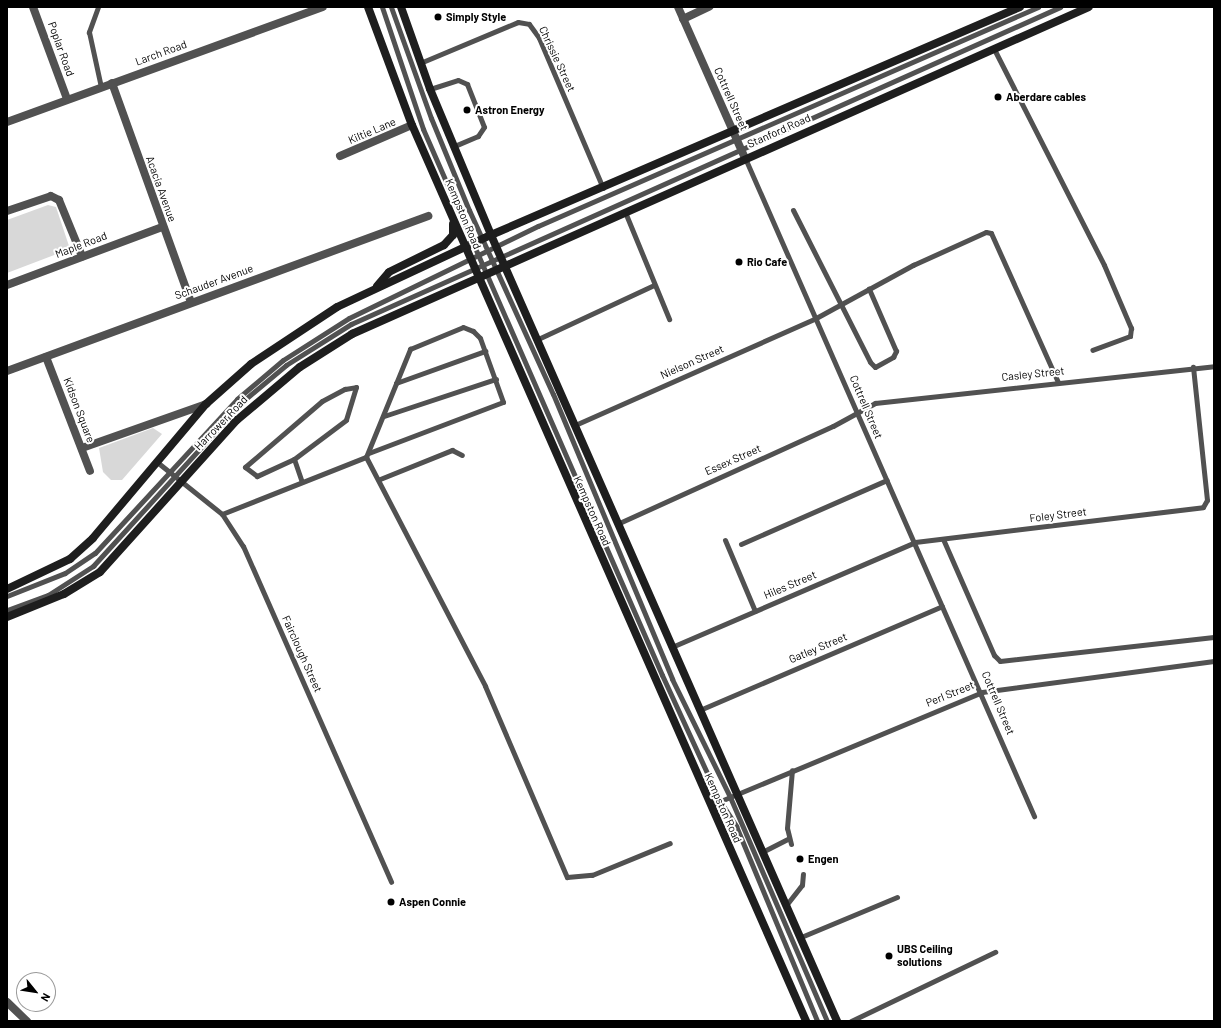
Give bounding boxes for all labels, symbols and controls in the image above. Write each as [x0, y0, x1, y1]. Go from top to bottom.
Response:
place label: Simply Style [446, 10, 506, 24]
marker: Simply Style [433, 12, 443, 22]
street label: Poplar Road [45, 20, 77, 78]
street label: Chrissie Street [536, 24, 578, 94]
street label: Larch Road [133, 38, 189, 68]
street label: Cottrell Street [711, 65, 751, 133]
place label: Aberdare cables [1006, 90, 1086, 104]
marker: Aberdare cables [993, 92, 1003, 102]
place label: Astron Energy [475, 103, 545, 117]
marker: Astron Energy [462, 105, 472, 115]
street label: Stanford Road [745, 111, 813, 151]
street label: Kiltie Lane [346, 115, 398, 147]
street label: Acacia Avenue [143, 154, 179, 224]
street label: Kempston Road [442, 177, 484, 251]
street label: Maple Road [53, 229, 109, 261]
place label: Rio Cafe [747, 255, 787, 269]
marker: Rio Cafe [734, 257, 744, 267]
street label: Schauder Avenue [173, 262, 255, 302]
street label: Nielson Street [658, 342, 726, 382]
street label: Casley Street [1001, 364, 1065, 384]
street label: Cottrell Street [847, 373, 885, 441]
street label: Kidson Square [61, 376, 97, 444]
street label: Harrower Road [192, 393, 250, 453]
street label: Essex Street [703, 442, 763, 478]
street label: Kempston Road [571, 474, 613, 548]
street label: Foley Street [1029, 505, 1087, 525]
street label: Hiles Street [762, 568, 818, 602]
street label: Fairclough Street [279, 614, 325, 694]
street label: Gatley Street [787, 630, 849, 666]
street label: Cottrell Street [979, 669, 1017, 737]
street label: Perl Street [924, 678, 976, 710]
street label: Kempston Road [702, 771, 744, 845]
place label: Engen [808, 852, 839, 866]
marker: Engen [795, 854, 805, 864]
place label: Aspen Connie [399, 895, 466, 909]
marker: Aspen Connie [386, 897, 396, 907]
place label: UBS Ceiling solutions [897, 943, 953, 969]
marker: UBS Ceiling solutions [884, 951, 894, 961]
north arrow [16, 972, 56, 1012]
text: N [39, 991, 53, 1004]

